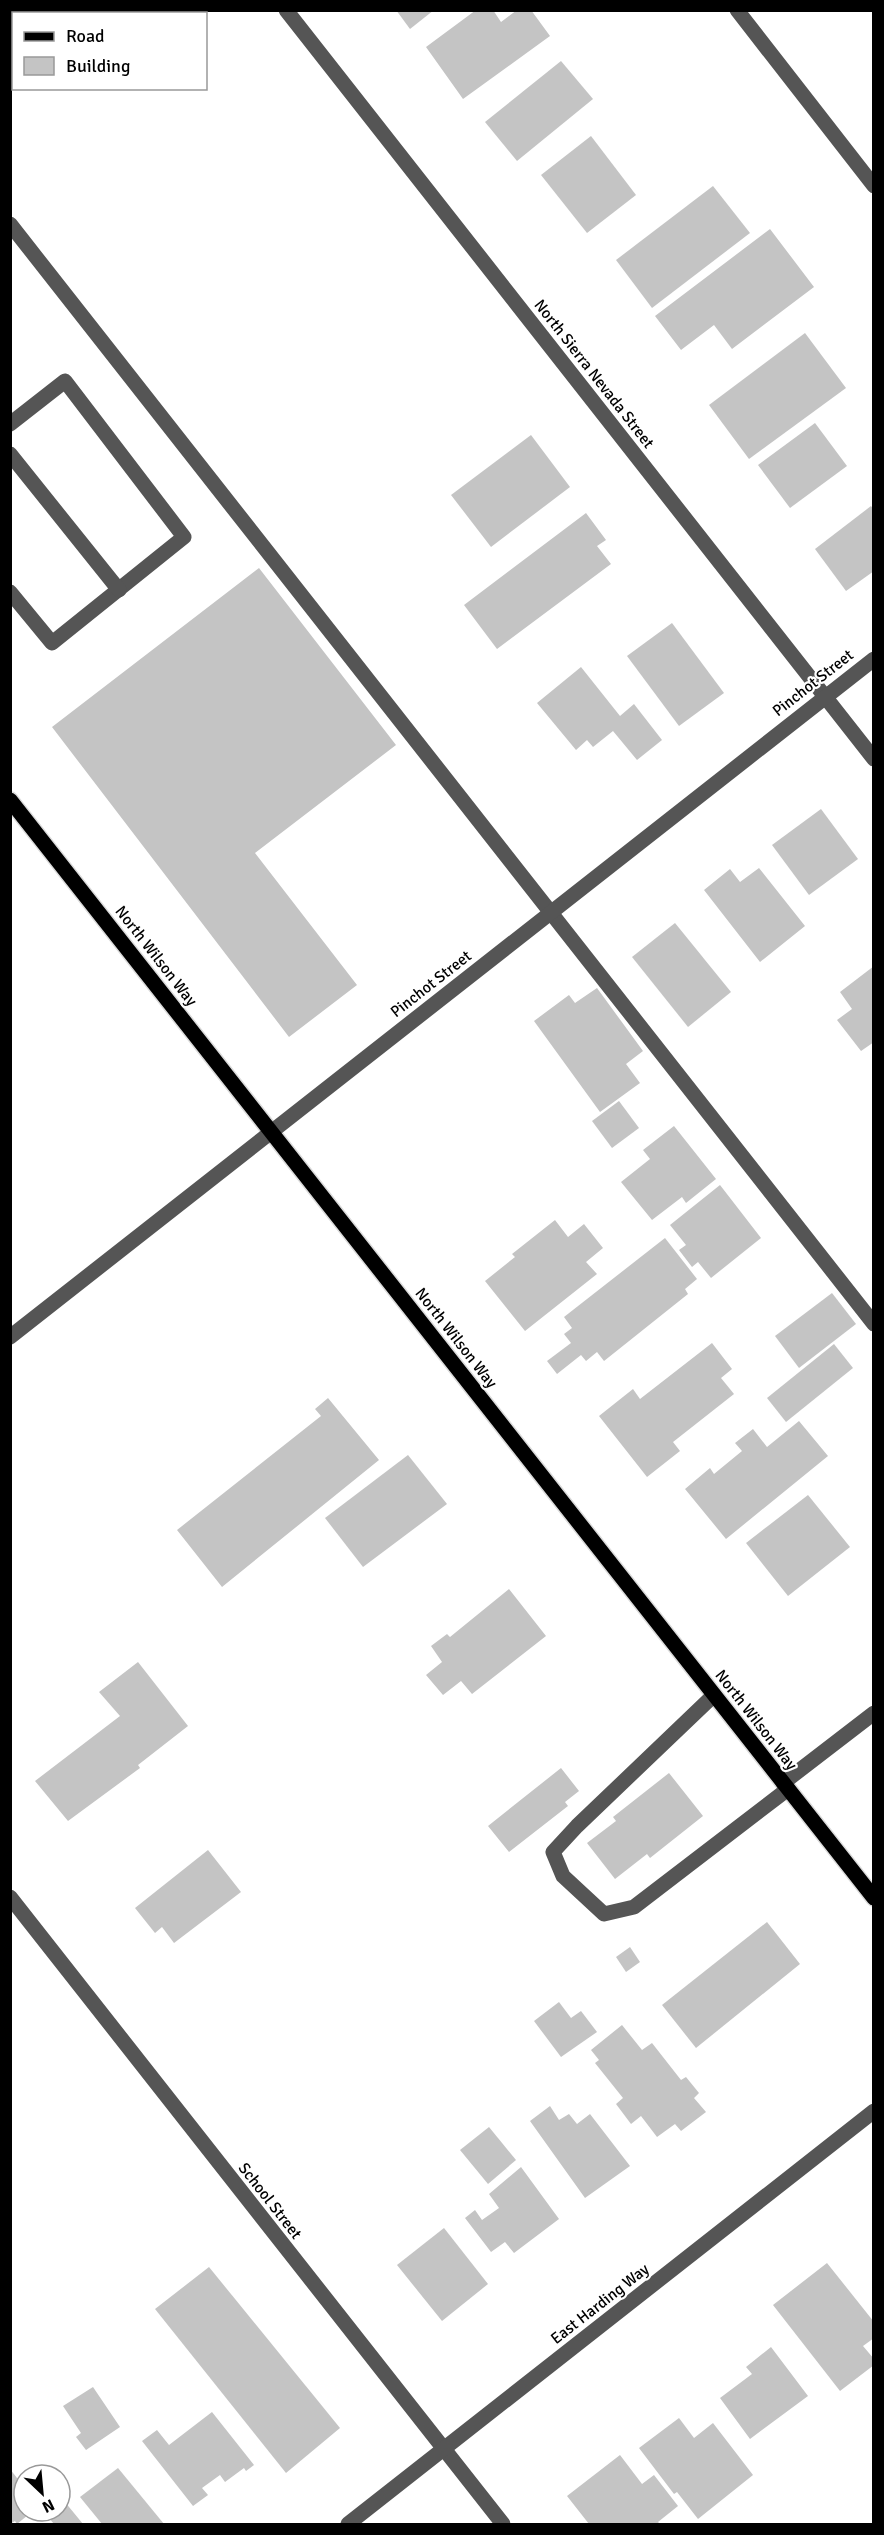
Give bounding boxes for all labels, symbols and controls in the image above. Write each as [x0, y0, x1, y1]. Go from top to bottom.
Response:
legend [12, 12, 207, 90]
text: Road [66, 25, 105, 47]
text: Building [66, 55, 130, 77]
street label: North Sierra Nevada Street [530, 296, 659, 453]
street label: Pinchot Street [768, 645, 858, 721]
street label: North Wilson Way [111, 902, 202, 1011]
street label: Pinchot Street [386, 946, 476, 1022]
street label: North Wilson Way [411, 1284, 502, 1393]
street label: North Wilson Way [711, 1666, 802, 1775]
street label: School Street [234, 2159, 306, 2244]
street label: East Harding Way [547, 2259, 654, 2349]
north arrow [12, 2463, 72, 2523]
text: N [39, 2494, 58, 2517]

